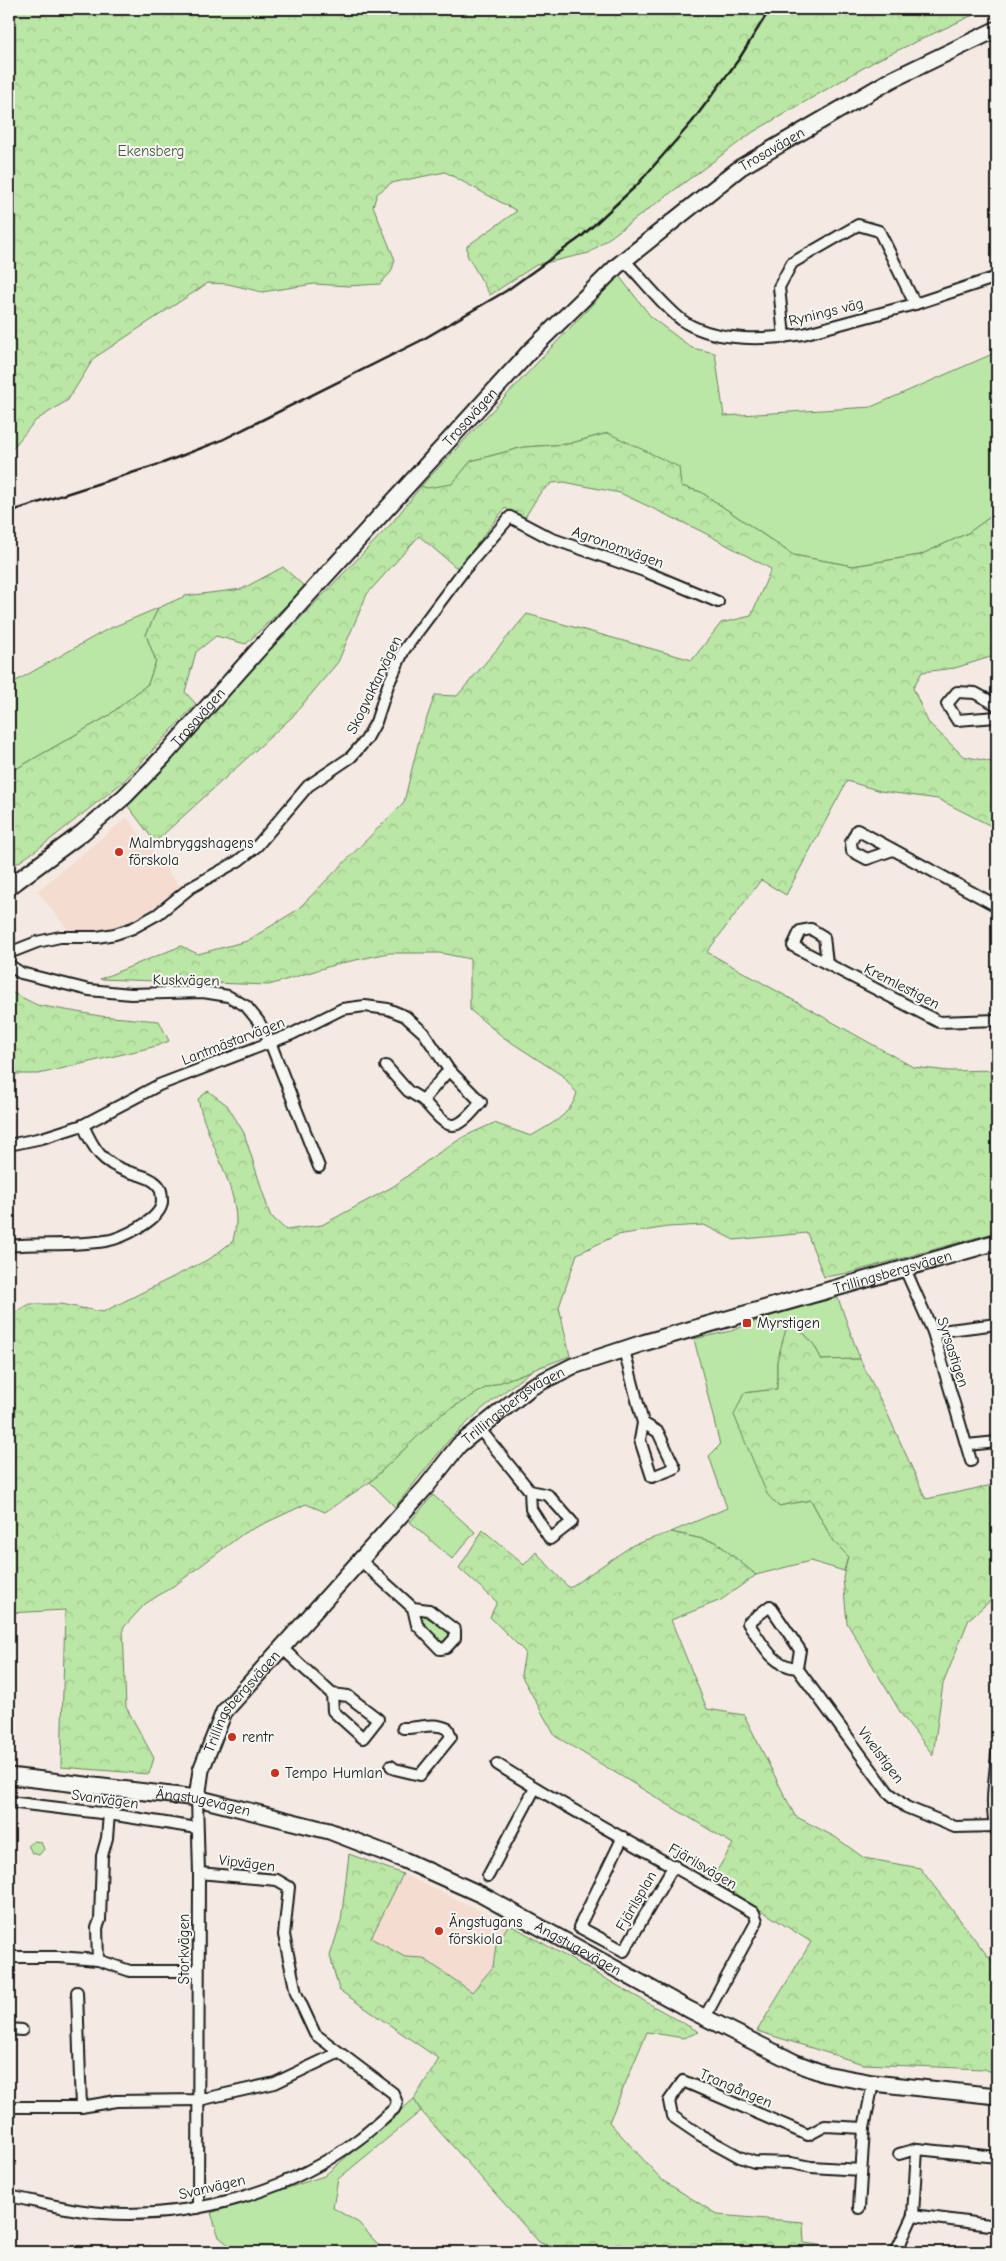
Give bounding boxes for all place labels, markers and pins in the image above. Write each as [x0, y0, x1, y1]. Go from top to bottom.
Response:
place label: Malmbryggshagens förskola [128, 834, 253, 869]
marker: Malmbryggshagens förskola [113, 846, 125, 858]
place label: Myrstigen [757, 1314, 820, 1332]
marker: Myrstigen [741, 1317, 753, 1329]
place label: rentr [242, 1728, 274, 1746]
marker: rentr [226, 1731, 238, 1743]
place label: Tempo Humlan [285, 1764, 383, 1782]
marker: Tempo Humlan [269, 1767, 281, 1779]
place label: Ängstugans förskiola [448, 1913, 522, 1948]
marker: Ängstugans förskiola [433, 1925, 445, 1937]

